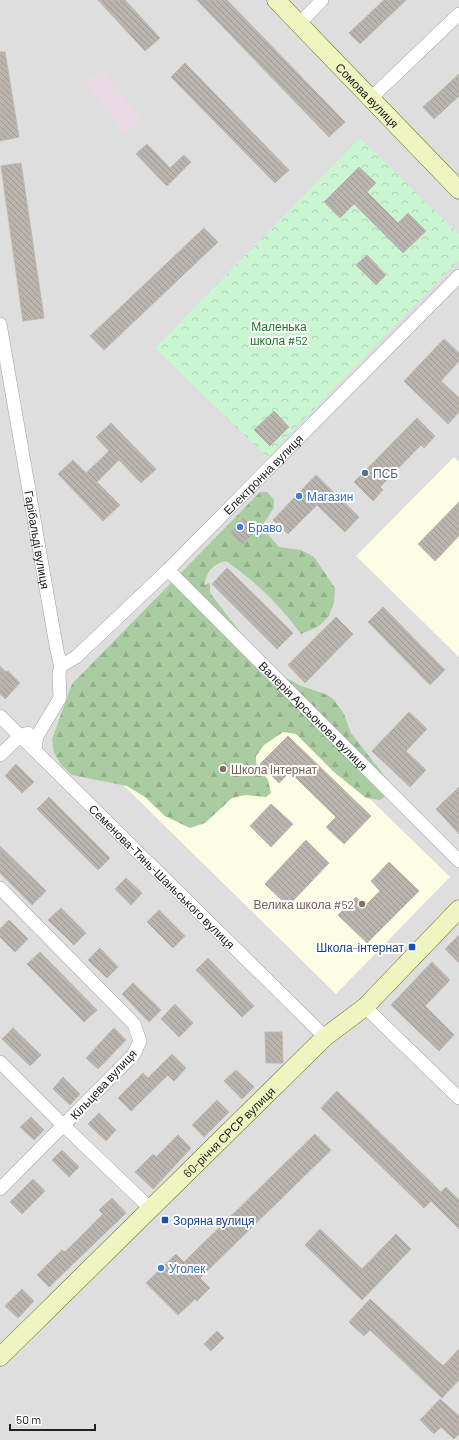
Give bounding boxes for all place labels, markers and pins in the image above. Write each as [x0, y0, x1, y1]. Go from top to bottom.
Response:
place label: ПСБ [373, 466, 398, 480]
marker: ПСБ [360, 468, 370, 478]
place label: Магазин [307, 489, 353, 503]
marker: Магазин [294, 491, 304, 501]
place label: Браво [248, 520, 282, 535]
marker: Браво [235, 522, 245, 532]
place label: Школа Інтернат [231, 762, 318, 777]
marker: Школа Інтернат [218, 764, 228, 774]
place label: Велика школа #52 [253, 897, 354, 911]
marker: Велика школа #52 [357, 899, 367, 909]
place label: Школа-інтернат [316, 940, 405, 955]
marker: Школа-інтернат [407, 942, 417, 952]
place label: Зоряна вулиця [173, 1213, 255, 1228]
marker: Зоряна вулиця [160, 1215, 170, 1225]
place label: Уголек [169, 1261, 206, 1275]
marker: Уголек [156, 1263, 166, 1273]

